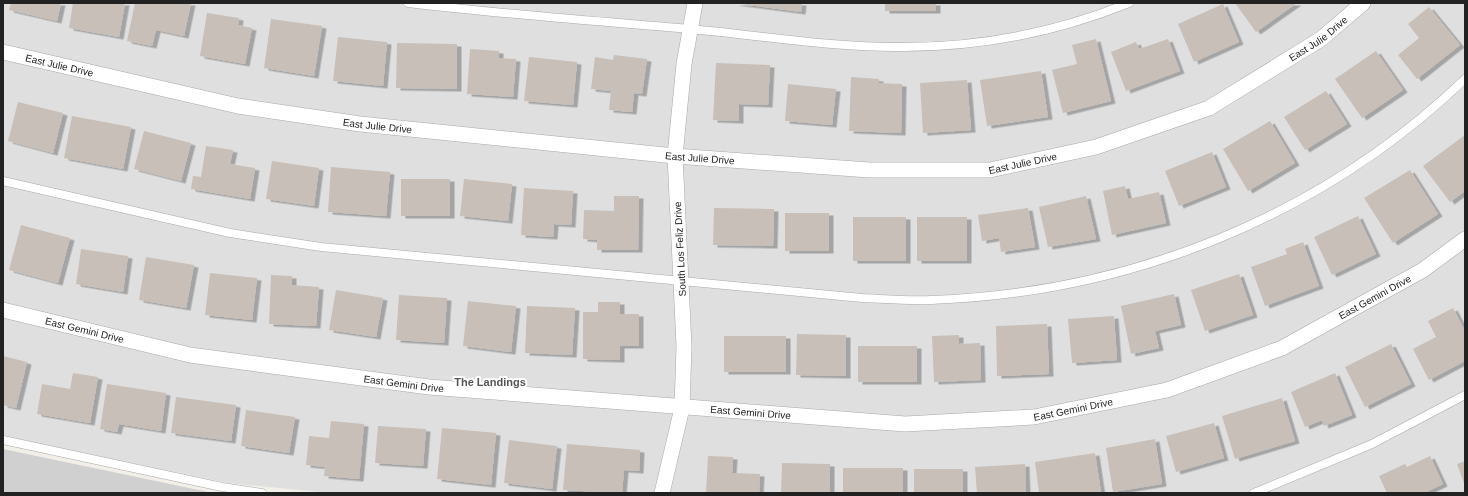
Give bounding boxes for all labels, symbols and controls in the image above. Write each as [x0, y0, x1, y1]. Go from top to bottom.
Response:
street label: East Julie Drive [1287, 13, 1350, 63]
street label: East Julie Drive [24, 52, 95, 78]
street label: East Julie Drive [342, 116, 413, 135]
street label: East Julie Drive [665, 150, 735, 166]
street label: East Julie Drive [988, 150, 1058, 176]
street label: South Los Feliz Drive [672, 201, 688, 297]
street label: East Gemini Drive [1337, 272, 1413, 321]
street label: East Gemini Drive [44, 315, 126, 345]
street label: East Gemini Drive [363, 373, 445, 394]
district label: The Landings [454, 376, 526, 388]
street label: East Gemini Drive [1032, 396, 1114, 422]
street label: East Gemini Drive [710, 403, 792, 421]

